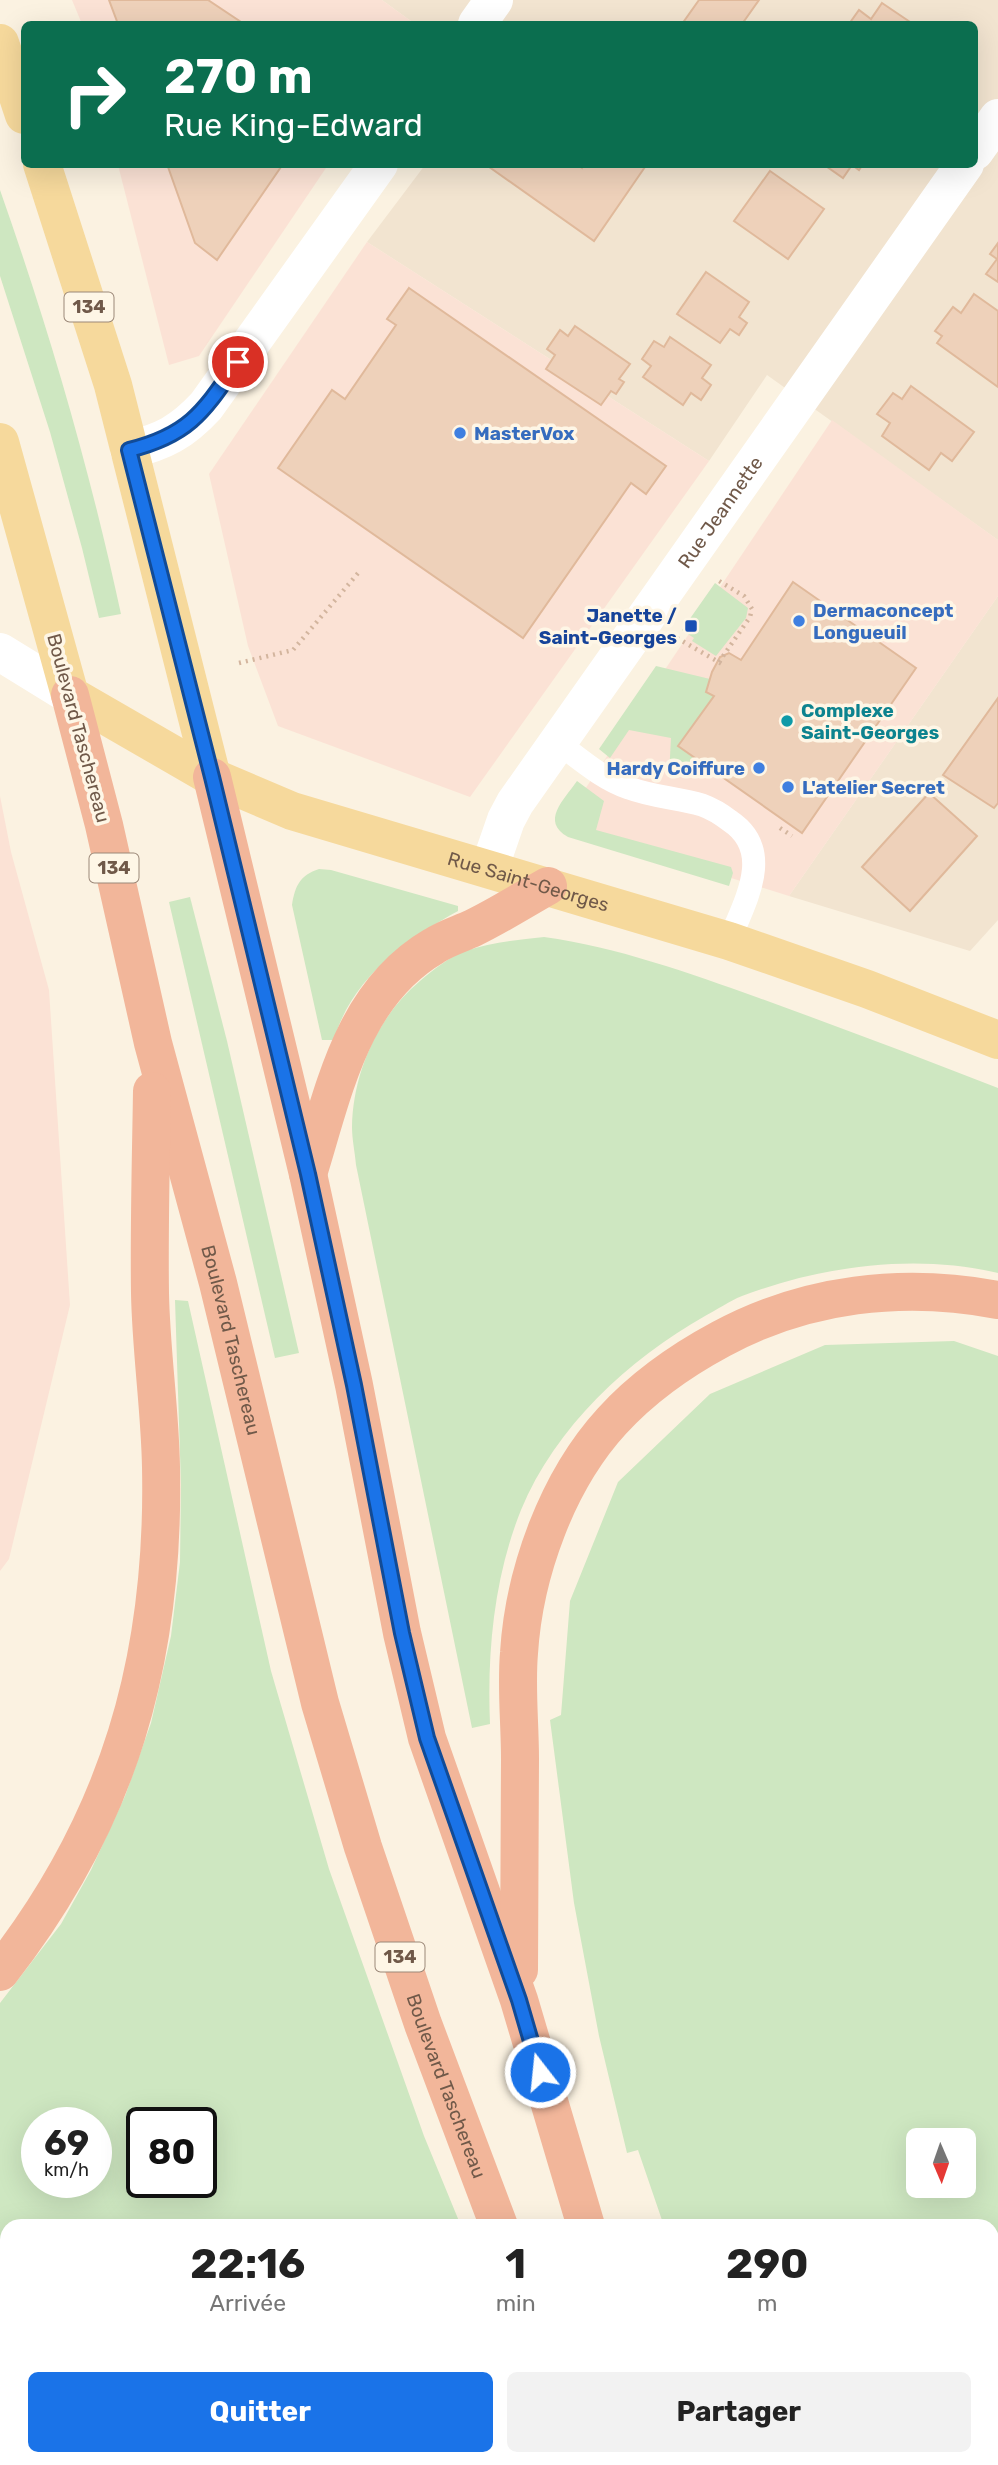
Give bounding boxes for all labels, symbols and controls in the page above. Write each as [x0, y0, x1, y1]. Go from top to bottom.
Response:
text: 270 m [164, 47, 313, 105]
icon: right [49, 49, 140, 140]
text: Rue King-Edward [164, 106, 423, 144]
road number: 134 [64, 292, 114, 321]
pin [208, 332, 268, 392]
icon: arrive [219, 343, 257, 381]
place label: MasterVox [474, 422, 574, 445]
marker: MasterVox [452, 425, 468, 441]
street label: Rue Jeannette [673, 452, 768, 573]
place label: Dermaconcept Longueuil [813, 599, 954, 644]
place label: Janette / Saint-Georges [539, 604, 677, 649]
marker: Dermaconcept Longueuil [791, 613, 807, 629]
marker: Janette / Saint-Georges [683, 618, 699, 634]
street label: Boulevard Taschereau [42, 631, 115, 825]
place label: Complexe Saint-Georges [801, 699, 939, 744]
marker: Complexe Saint-Georges [779, 713, 795, 729]
place label: Hardy Coiffure [606, 757, 745, 780]
marker: Hardy Coiffure [751, 760, 767, 776]
place label: L'atelier Secret [802, 776, 945, 799]
marker: L'atelier Secret [780, 779, 796, 795]
street label: Rue Saint-Georges [445, 847, 612, 917]
road number: 134 [90, 854, 138, 882]
street label: Boulevard Taschereau [196, 1243, 266, 1437]
road number: 134 [376, 1942, 424, 1971]
street label: Boulevard Taschereau [402, 1991, 491, 2181]
position arrow [503, 2035, 577, 2109]
speed limit sign: 80 [126, 2107, 217, 2198]
text: 69 [44, 2122, 89, 2164]
north arrow [906, 2128, 976, 2198]
map controls [906, 2128, 976, 2198]
text: km/h [44, 2159, 89, 2181]
text: 22:16 [190, 2239, 305, 2289]
text: 1 [505, 2239, 526, 2289]
text: 290 [726, 2239, 809, 2289]
text: Arrivée [210, 2289, 286, 2317]
text: min [496, 2289, 536, 2317]
text: m [757, 2289, 778, 2317]
button: Quitter [28, 2372, 493, 2452]
button: Partager [507, 2372, 971, 2452]

